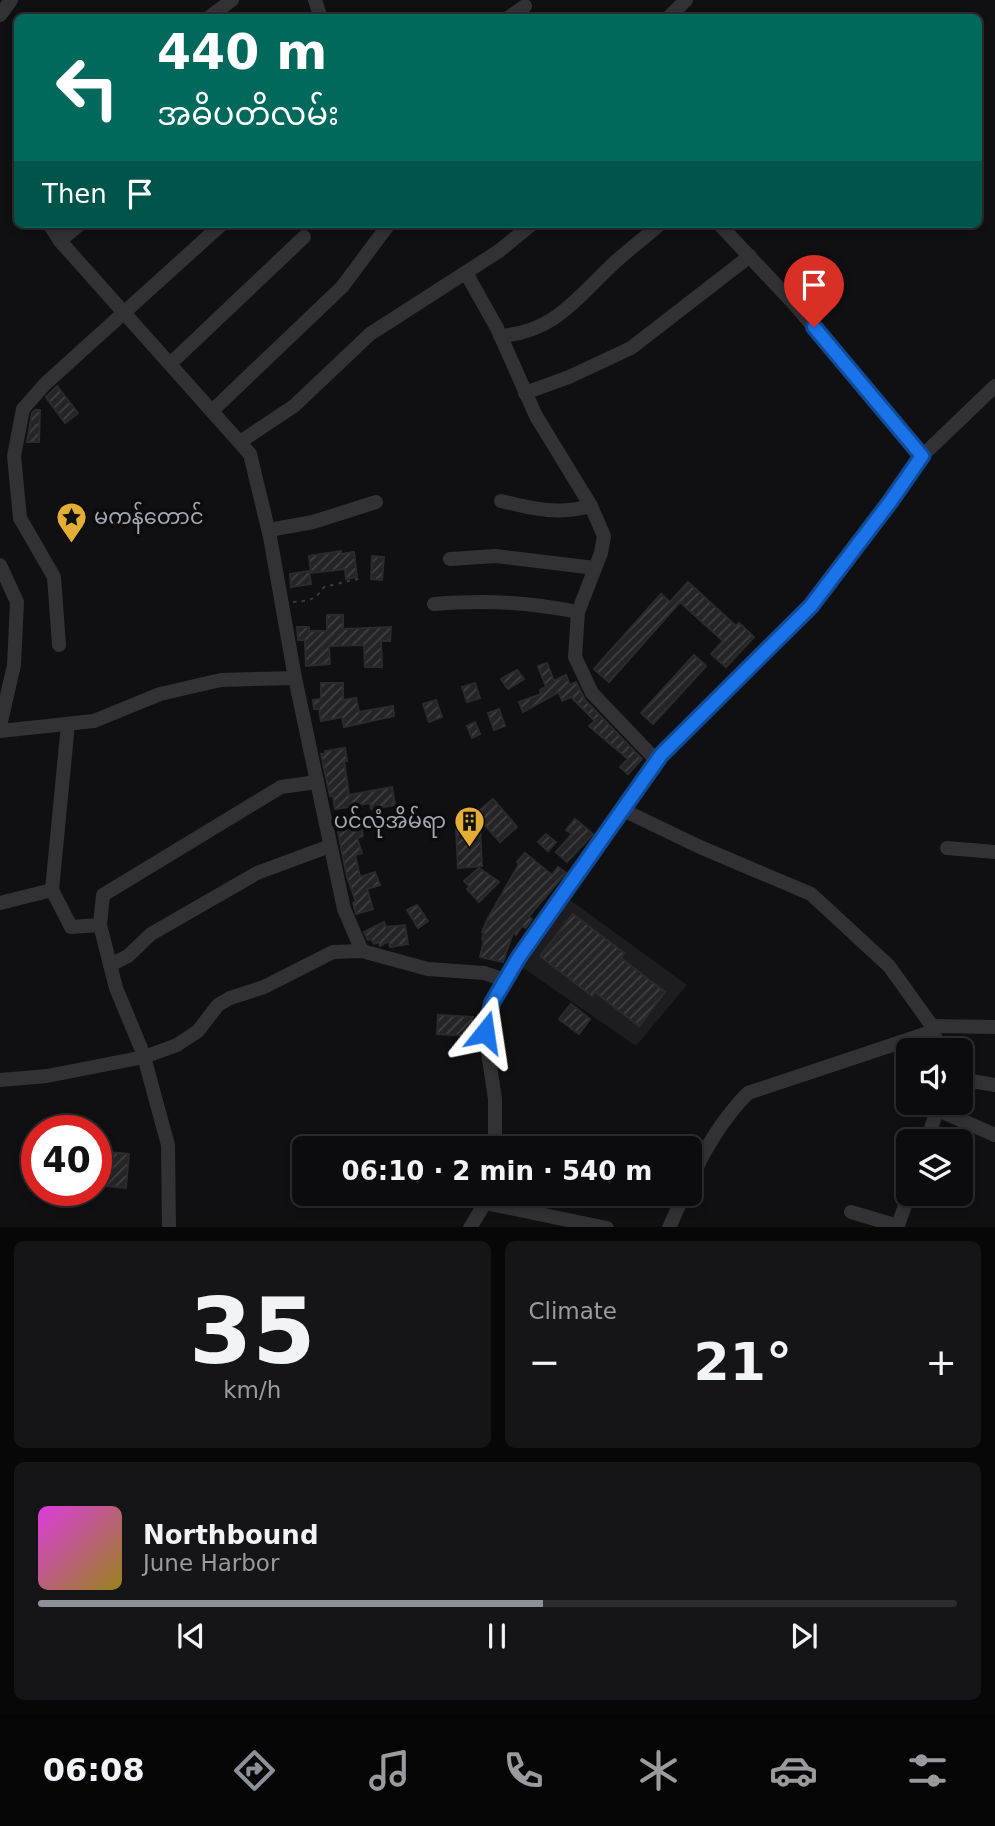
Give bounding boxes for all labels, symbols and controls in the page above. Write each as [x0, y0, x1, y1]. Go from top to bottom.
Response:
text: 440 m [157, 24, 327, 81]
icon: left [42, 42, 133, 133]
text: အဓိပတိလမ်း [157, 95, 339, 133]
icon: arrive [121, 175, 159, 213]
text: Then [42, 179, 107, 209]
pin [784, 255, 844, 327]
icon: arrive [795, 266, 833, 304]
place icon: မကန်တောင် [54, 500, 88, 544]
place label: မကန်တောင် [94, 501, 204, 534]
building icon: ပင်လုံအိမ်ရာ [452, 804, 486, 848]
place label: ပင်လုံအိမ်ရာ [334, 805, 446, 838]
position arrow [448, 995, 522, 1069]
map controls [896, 1038, 973, 1206]
button: sound [896, 1038, 973, 1115]
speed limit sign: 40 [21, 1115, 112, 1206]
button: layers [896, 1129, 973, 1206]
text: 06:10 · 2 min · 540 m [342, 1156, 652, 1186]
text: 35 [189, 1279, 316, 1384]
text: Climate [529, 1298, 617, 1324]
text: 21° [694, 1332, 792, 1392]
text: − [529, 1340, 560, 1384]
text: + [925, 1340, 957, 1384]
text: km/h [223, 1377, 281, 1403]
text: Northbound [143, 1520, 319, 1550]
text: June Harbor [143, 1550, 279, 1576]
icon: previous [172, 1617, 210, 1655]
icon: pause [478, 1617, 516, 1655]
icon: next [785, 1617, 823, 1655]
icon: directions [230, 1746, 279, 1795]
icon: music [365, 1746, 414, 1795]
icon: phone [499, 1746, 548, 1795]
icon: climate [634, 1746, 683, 1795]
icon: car [769, 1746, 818, 1795]
icon: filters [903, 1746, 952, 1795]
text: 06:08 [43, 1751, 145, 1789]

